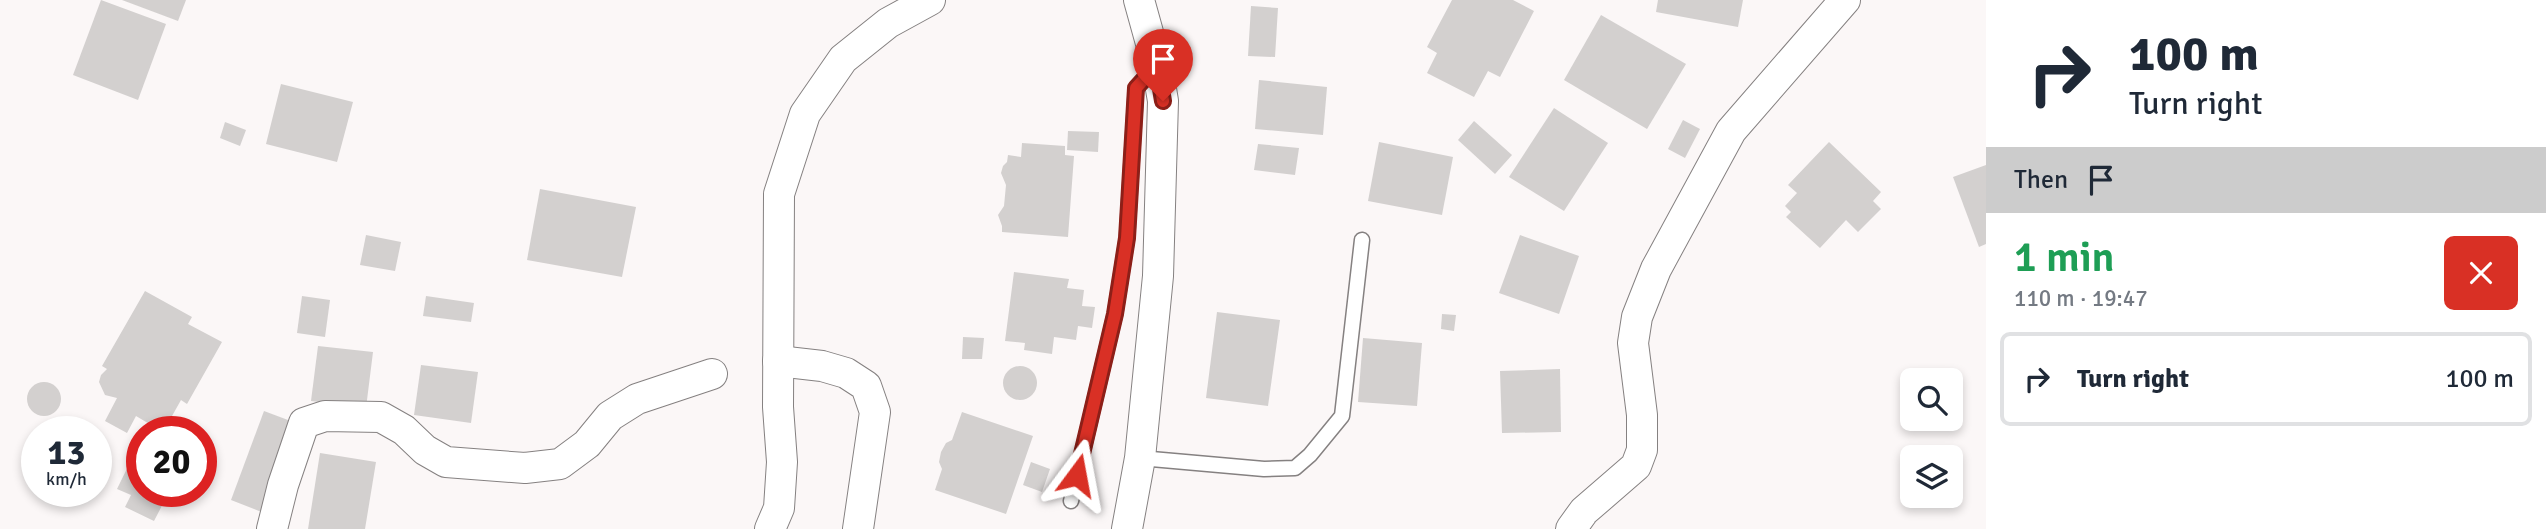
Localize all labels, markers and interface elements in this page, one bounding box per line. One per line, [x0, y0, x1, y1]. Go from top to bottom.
text: 100 m [2129, 24, 2259, 84]
icon: right [2014, 28, 2105, 119]
pin [1133, 29, 1193, 101]
icon: arrive [1144, 40, 1182, 78]
text: Turn right [2129, 84, 2262, 123]
icon: arrive [2082, 161, 2120, 199]
text: Then [2014, 164, 2068, 196]
text: 1 min [2014, 232, 2115, 283]
button: close [2444, 236, 2518, 310]
text: 110 m · 19:47 [2014, 284, 2148, 313]
icon: right [2018, 360, 2056, 398]
text: Turn right [2077, 363, 2189, 395]
text: 100 m [2445, 363, 2514, 395]
map controls [1900, 368, 1963, 508]
button: search [1900, 368, 1963, 431]
speed limit sign: 20 [126, 416, 217, 507]
text: 13 [48, 431, 85, 474]
position arrow [1040, 438, 1114, 512]
button: layers [1900, 445, 1963, 508]
text: km/h [46, 468, 87, 490]

